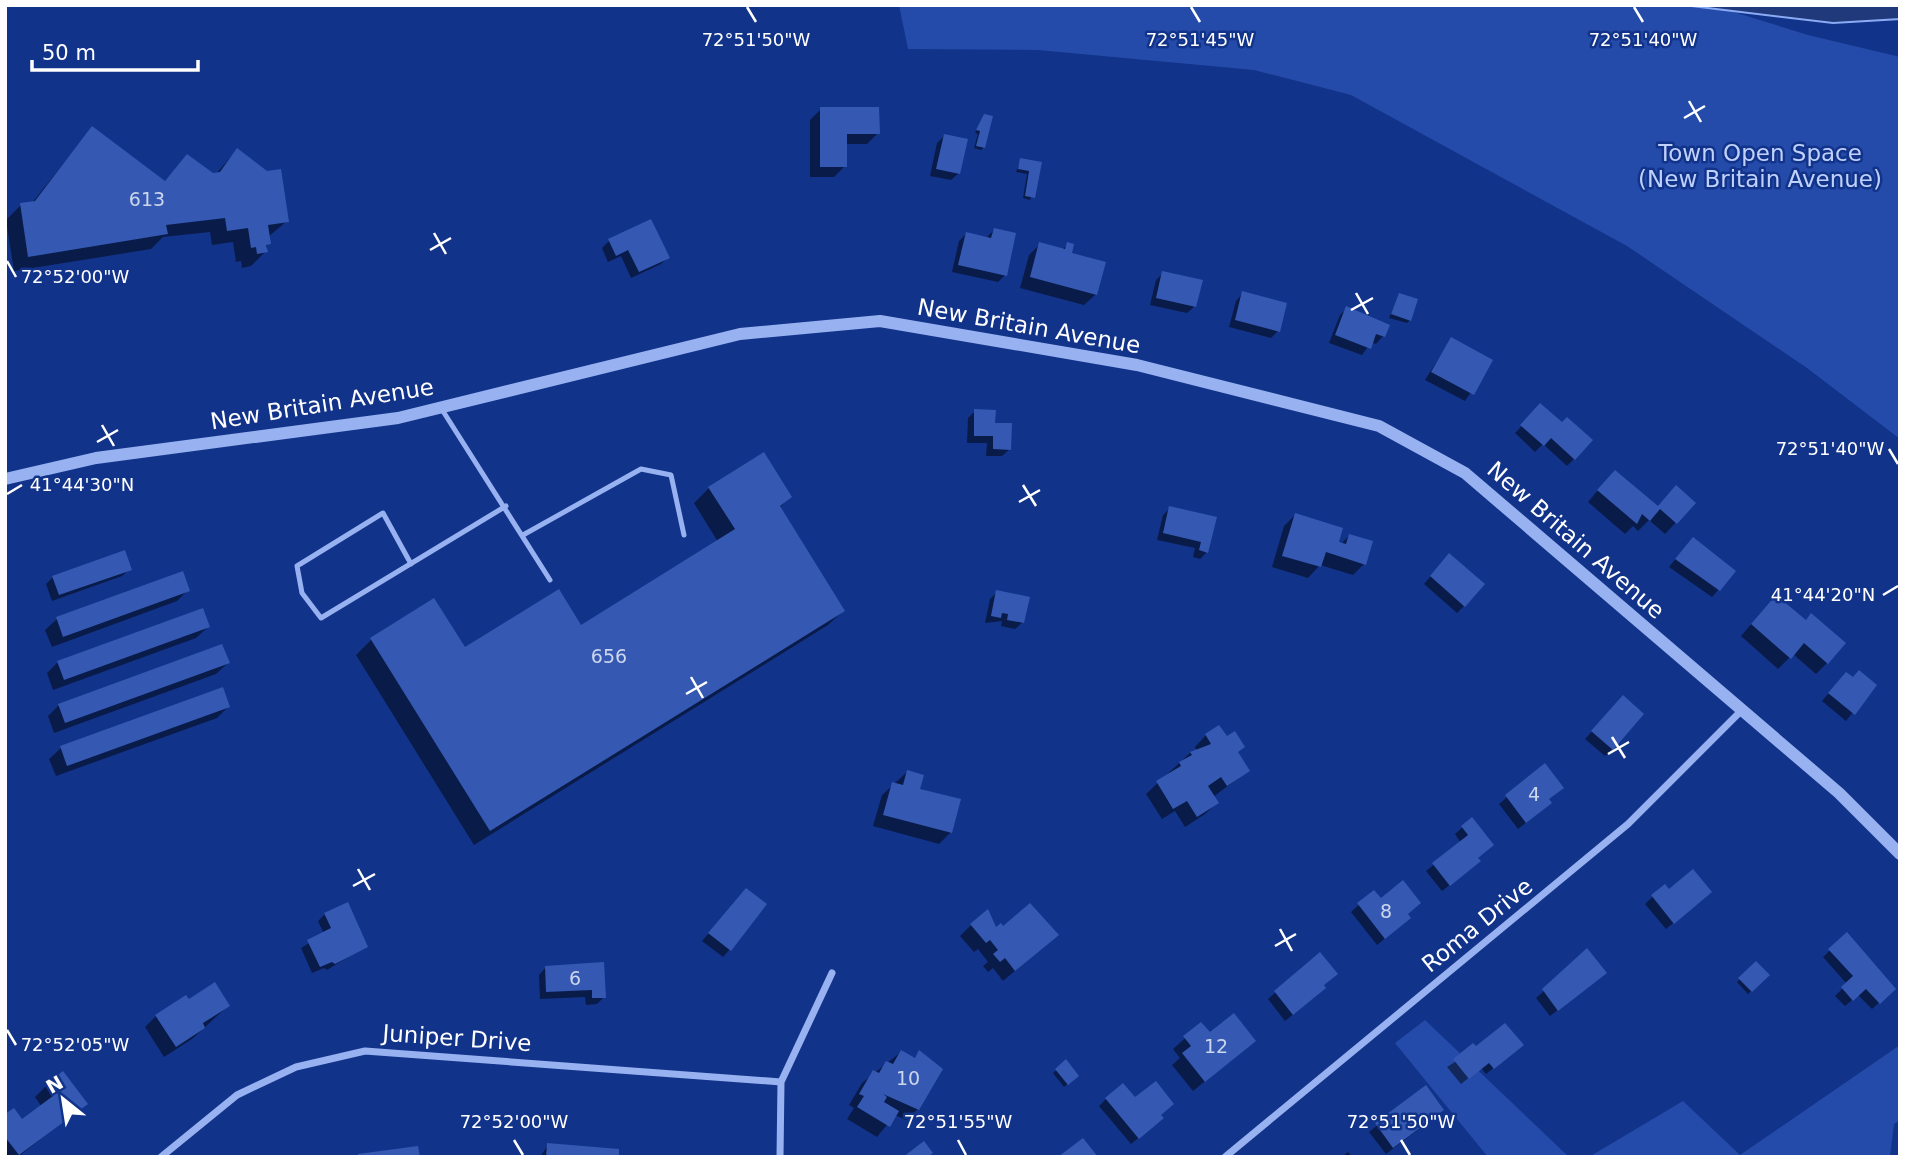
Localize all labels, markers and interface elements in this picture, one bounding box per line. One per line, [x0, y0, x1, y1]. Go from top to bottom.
scale bar [32, 28, 198, 72]
text: 72°51'50"W [702, 29, 811, 50]
text: 72°51'45"W [1146, 29, 1255, 50]
text: 72°51'40"W [1589, 29, 1698, 50]
text: 50 m [42, 41, 96, 65]
park label: Town Open Space (New Britain Avenue) [1638, 140, 1882, 192]
house number: 613 [129, 188, 165, 210]
text: 72°52'00"W [21, 266, 130, 287]
street label: New Britain Avenue [915, 294, 1143, 358]
street label: New Britain Avenue [208, 373, 436, 435]
text: 72°51'40"W [1776, 438, 1885, 459]
street label: New Britain Avenue [1482, 456, 1670, 624]
text: 41°44'30"N [30, 474, 134, 495]
text: 41°44'20"N [1771, 584, 1875, 605]
house number: 656 [591, 645, 627, 667]
house number: 4 [1528, 783, 1540, 805]
street label: Roma Drive [1417, 873, 1537, 977]
house number: 8 [1380, 900, 1392, 922]
house number: 6 [569, 967, 581, 989]
street label: Juniper Drive [380, 1020, 532, 1056]
text: 72°52'05"W [21, 1034, 130, 1055]
house number: 12 [1204, 1035, 1228, 1057]
north arrow [28, 1064, 98, 1134]
house number: 10 [896, 1067, 920, 1089]
text: N [42, 1071, 67, 1098]
text: 72°52'00"W [460, 1111, 569, 1132]
text: 72°51'55"W [904, 1111, 1013, 1132]
text: 72°51'50"W [1347, 1111, 1456, 1132]

